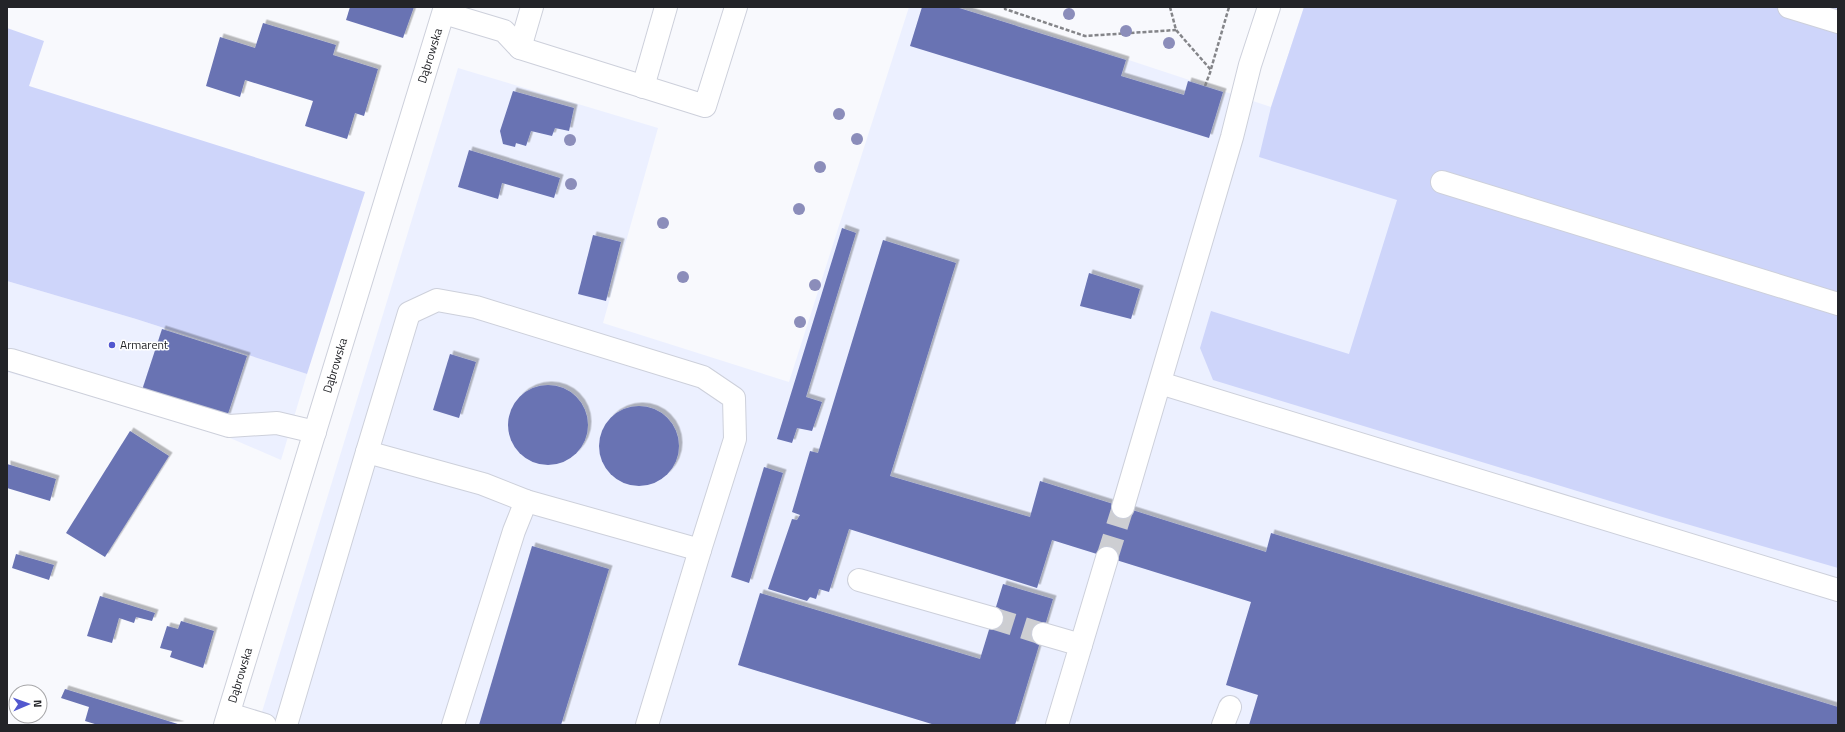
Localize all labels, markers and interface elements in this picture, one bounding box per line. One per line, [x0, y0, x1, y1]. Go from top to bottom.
street label: Dąbrowska [412, 26, 447, 86]
place label: Armarent [120, 335, 169, 354]
street label: Dąbrowska [317, 335, 352, 395]
marker: Armarent [107, 340, 117, 350]
street label: Dąbrowska [222, 645, 257, 705]
north arrow [8, 684, 48, 724]
text: N [30, 700, 46, 708]

